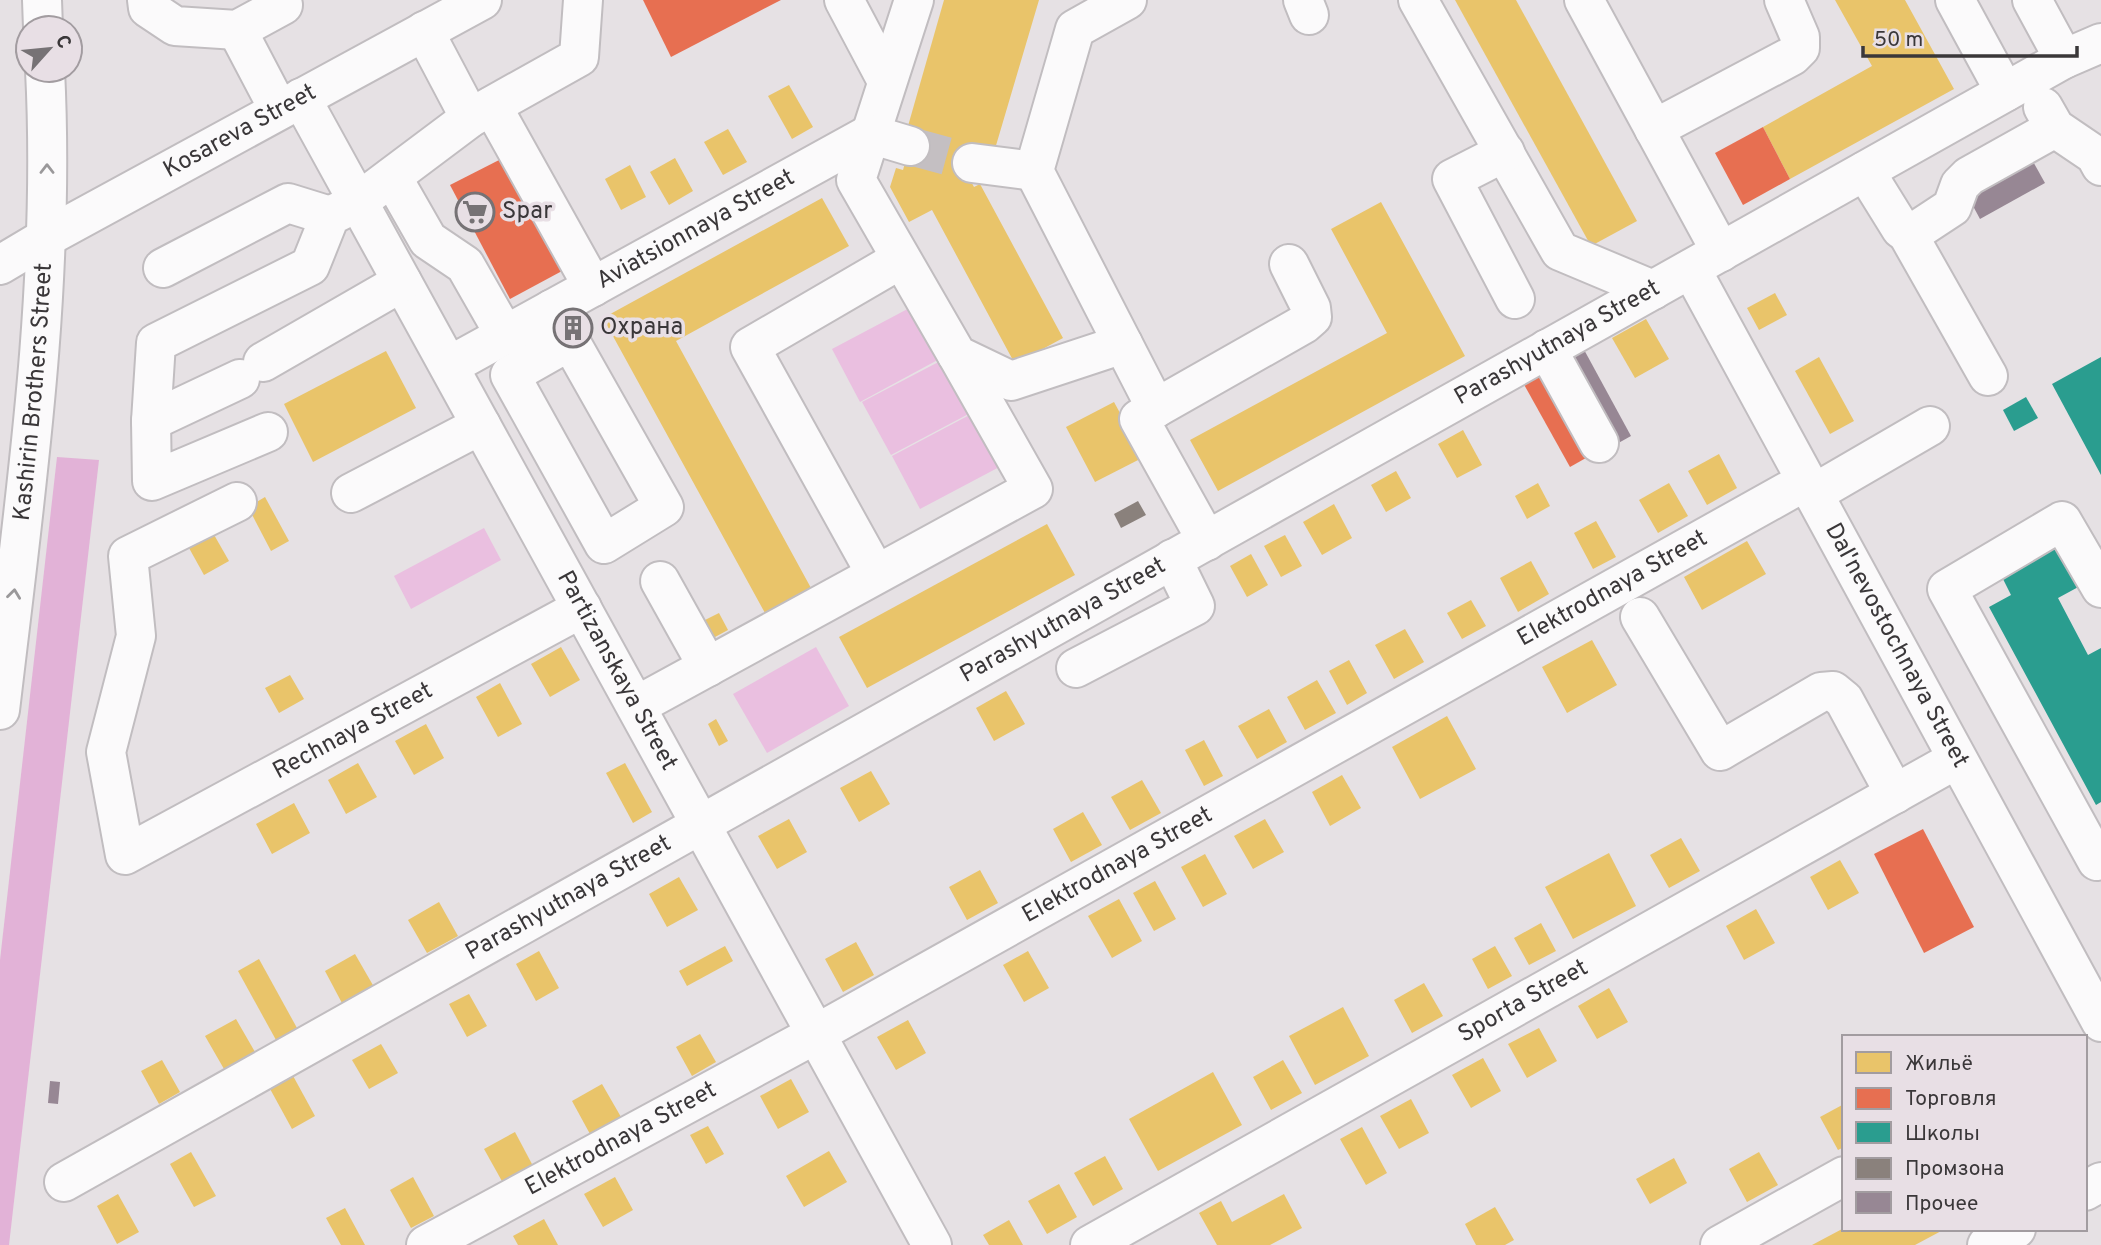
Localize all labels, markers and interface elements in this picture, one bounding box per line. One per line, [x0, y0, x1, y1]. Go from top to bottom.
north arrow [14, 14, 84, 84]
scale bar [1863, 14, 2076, 58]
text: 50 m [1874, 27, 1923, 54]
text: С [49, 31, 76, 53]
street label: Kosareva Street [158, 78, 322, 186]
one-way arrow [39, 163, 55, 174]
street label: Aviatsionnaya Street [592, 163, 800, 297]
supermarket icon: Spar [454, 191, 496, 233]
place label: Spar [502, 197, 553, 227]
street label: Kashirin Brothers Street [8, 262, 60, 522]
street label: Parashyutnaya Street [1450, 274, 1666, 413]
building icon: Охрана [552, 307, 594, 349]
place label: Охрана [600, 313, 683, 343]
street label: Dal'nevostochnaya Street [1817, 518, 1975, 773]
street label: Elektrodnaya Street [1512, 524, 1713, 654]
street label: Parashyutnaya Street [955, 551, 1171, 691]
street label: Partizanskaya Street [549, 566, 683, 776]
one-way arrow [6, 588, 21, 600]
street label: Rechnaya Street [268, 676, 438, 787]
street label: Elektrodnaya Street [1017, 800, 1218, 931]
street label: Parashyutnaya Street [461, 829, 677, 968]
street label: Sporta Street [1453, 954, 1594, 1050]
legend [1842, 1035, 2087, 1231]
text: Жильё [1905, 1051, 1973, 1078]
street label: Elektrodnaya Street [520, 1075, 722, 1203]
text: Торговля [1905, 1086, 1996, 1113]
text: Школы [1905, 1121, 1980, 1148]
text: Промзона [1905, 1156, 2004, 1183]
text: Прочее [1905, 1191, 1978, 1218]

